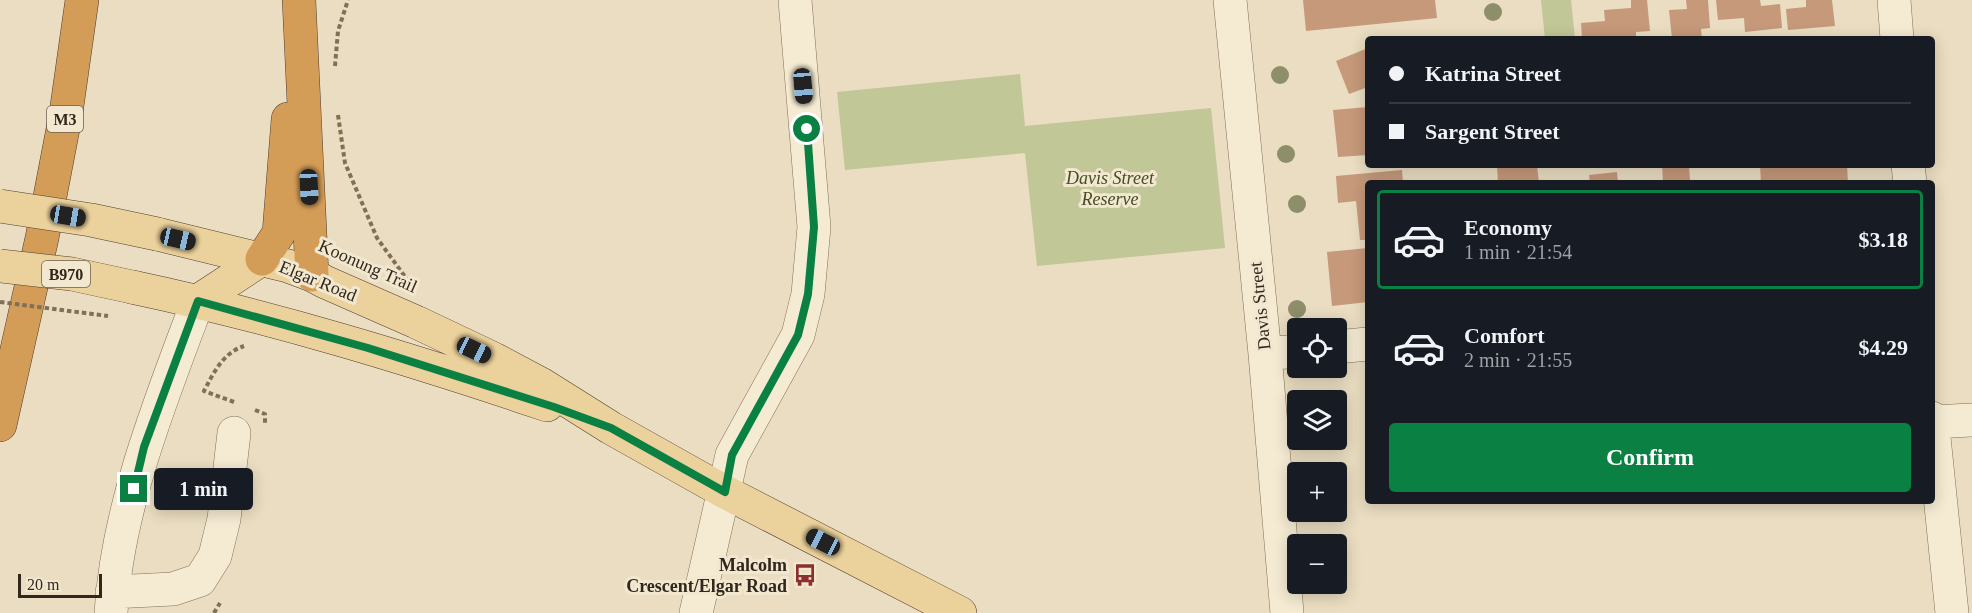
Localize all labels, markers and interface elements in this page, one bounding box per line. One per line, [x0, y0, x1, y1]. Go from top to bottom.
text: Katrina Street [1425, 61, 1561, 86]
car [792, 67, 814, 105]
road number: M3 [47, 106, 83, 132]
route start [793, 115, 820, 142]
text: Sargent Street [1425, 119, 1560, 144]
park label: Davis Street Reserve [1065, 168, 1155, 209]
car [299, 169, 319, 205]
car [49, 204, 87, 228]
icon: car [1392, 213, 1446, 267]
text: Economy [1464, 215, 1552, 240]
car [158, 226, 198, 252]
text: $3.18 [1859, 227, 1908, 252]
street label: Koonung Trail [316, 235, 420, 297]
text: 1 min · 21:54 [1464, 241, 1572, 263]
street label: Elgar Road [276, 256, 360, 306]
road number: B970 [42, 261, 90, 287]
street label: Davis Street [1245, 261, 1275, 351]
map controls [1287, 318, 1347, 594]
button: locate [1287, 318, 1347, 378]
icon: car [1392, 321, 1446, 375]
text: Comfort [1464, 323, 1545, 348]
car [454, 334, 494, 366]
text: $4.29 [1859, 335, 1908, 360]
text: 2 min · 21:55 [1464, 349, 1572, 371]
button: layers [1287, 390, 1347, 450]
button: Confirm [1389, 423, 1911, 492]
button: + [1287, 462, 1347, 522]
callout: 1 min [155, 468, 254, 510]
route end [120, 475, 147, 502]
text: 1 min [179, 478, 228, 500]
car [803, 526, 843, 558]
button: − [1287, 534, 1347, 594]
place label: Malcolm Crescent/Elgar Road [626, 555, 787, 596]
bus stop icon: Malcolm Crescent/Elgar Road [792, 562, 818, 588]
scale bar [18, 571, 102, 598]
text: 20 m [27, 576, 59, 593]

